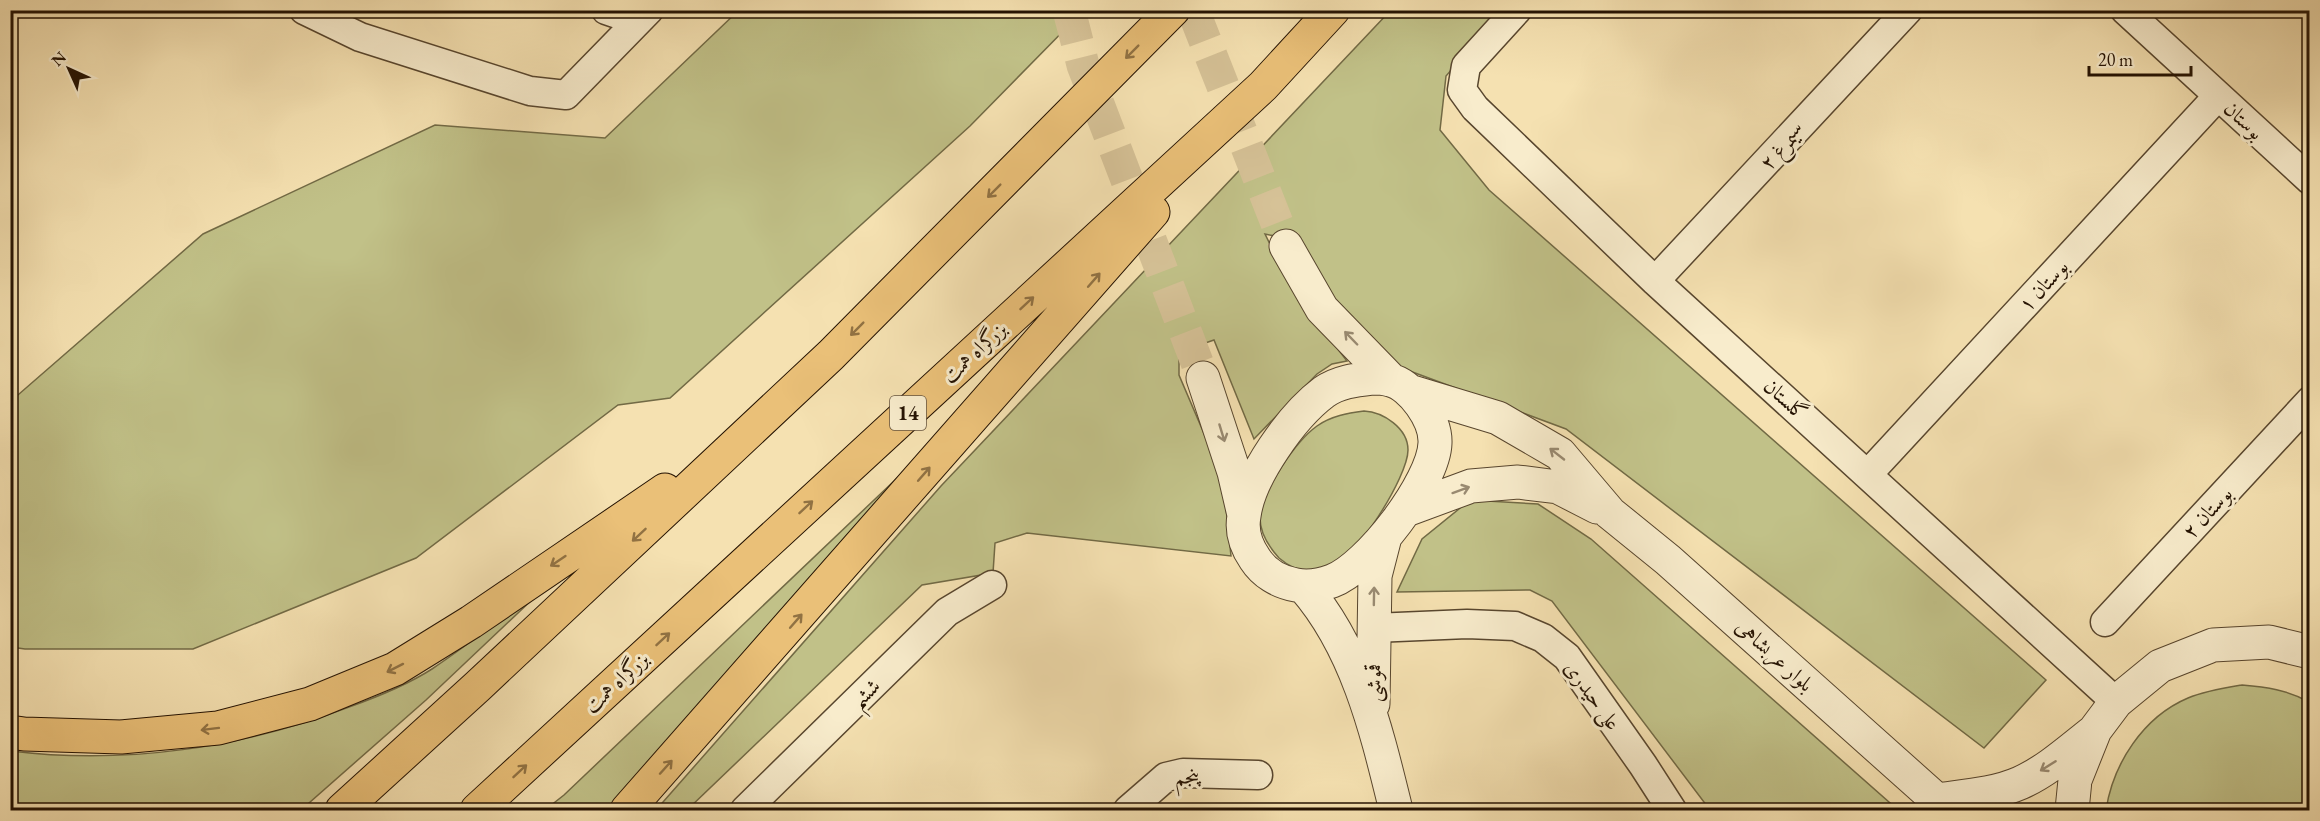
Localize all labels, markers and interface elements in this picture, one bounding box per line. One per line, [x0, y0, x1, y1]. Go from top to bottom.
north arrow [39, 39, 99, 99]
scale bar [2089, 39, 2191, 77]
one-way arrow [1124, 45, 1139, 60]
text: N [47, 47, 71, 71]
text: 20 m [2098, 48, 2133, 71]
street label: بوستان [2218, 95, 2270, 145]
street label: سیمرغ ۲ [1753, 117, 1814, 179]
one-way arrow [987, 183, 1002, 198]
street label: بوستان ۱ [2012, 253, 2074, 317]
one-way arrow [1087, 273, 1101, 288]
one-way arrow [1019, 297, 1034, 311]
street label: بزرگراه همت [936, 315, 1012, 389]
one-way arrow [849, 322, 864, 336]
one-way arrow [1344, 331, 1358, 346]
street label: گلستان [1758, 372, 1814, 426]
road number: 14 [890, 396, 926, 430]
one-way arrow [1217, 423, 1228, 442]
one-way arrow [1549, 448, 1565, 461]
one-way arrow [917, 467, 931, 482]
street label: بوستان ۲ [2176, 480, 2238, 544]
one-way arrow [1451, 483, 1470, 494]
one-way arrow [799, 500, 814, 514]
one-way arrow [632, 528, 647, 543]
one-way arrow [550, 556, 567, 568]
one-way arrow [1369, 587, 1380, 607]
one-way arrow [789, 613, 802, 629]
street label: بلوار عربشاهی [1729, 613, 1820, 699]
one-way arrow [655, 632, 670, 646]
street label: بزرگراه همت [578, 645, 654, 719]
street label: علی حیدری [1556, 655, 1627, 737]
one-way arrow [386, 662, 404, 674]
street label: قموشی [1359, 664, 1389, 702]
street label: ششم [844, 672, 891, 720]
one-way arrow [201, 723, 221, 734]
one-way arrow [659, 760, 673, 775]
street label: پنجم [1173, 761, 1203, 798]
one-way arrow [2040, 761, 2057, 773]
one-way arrow [512, 764, 527, 778]

